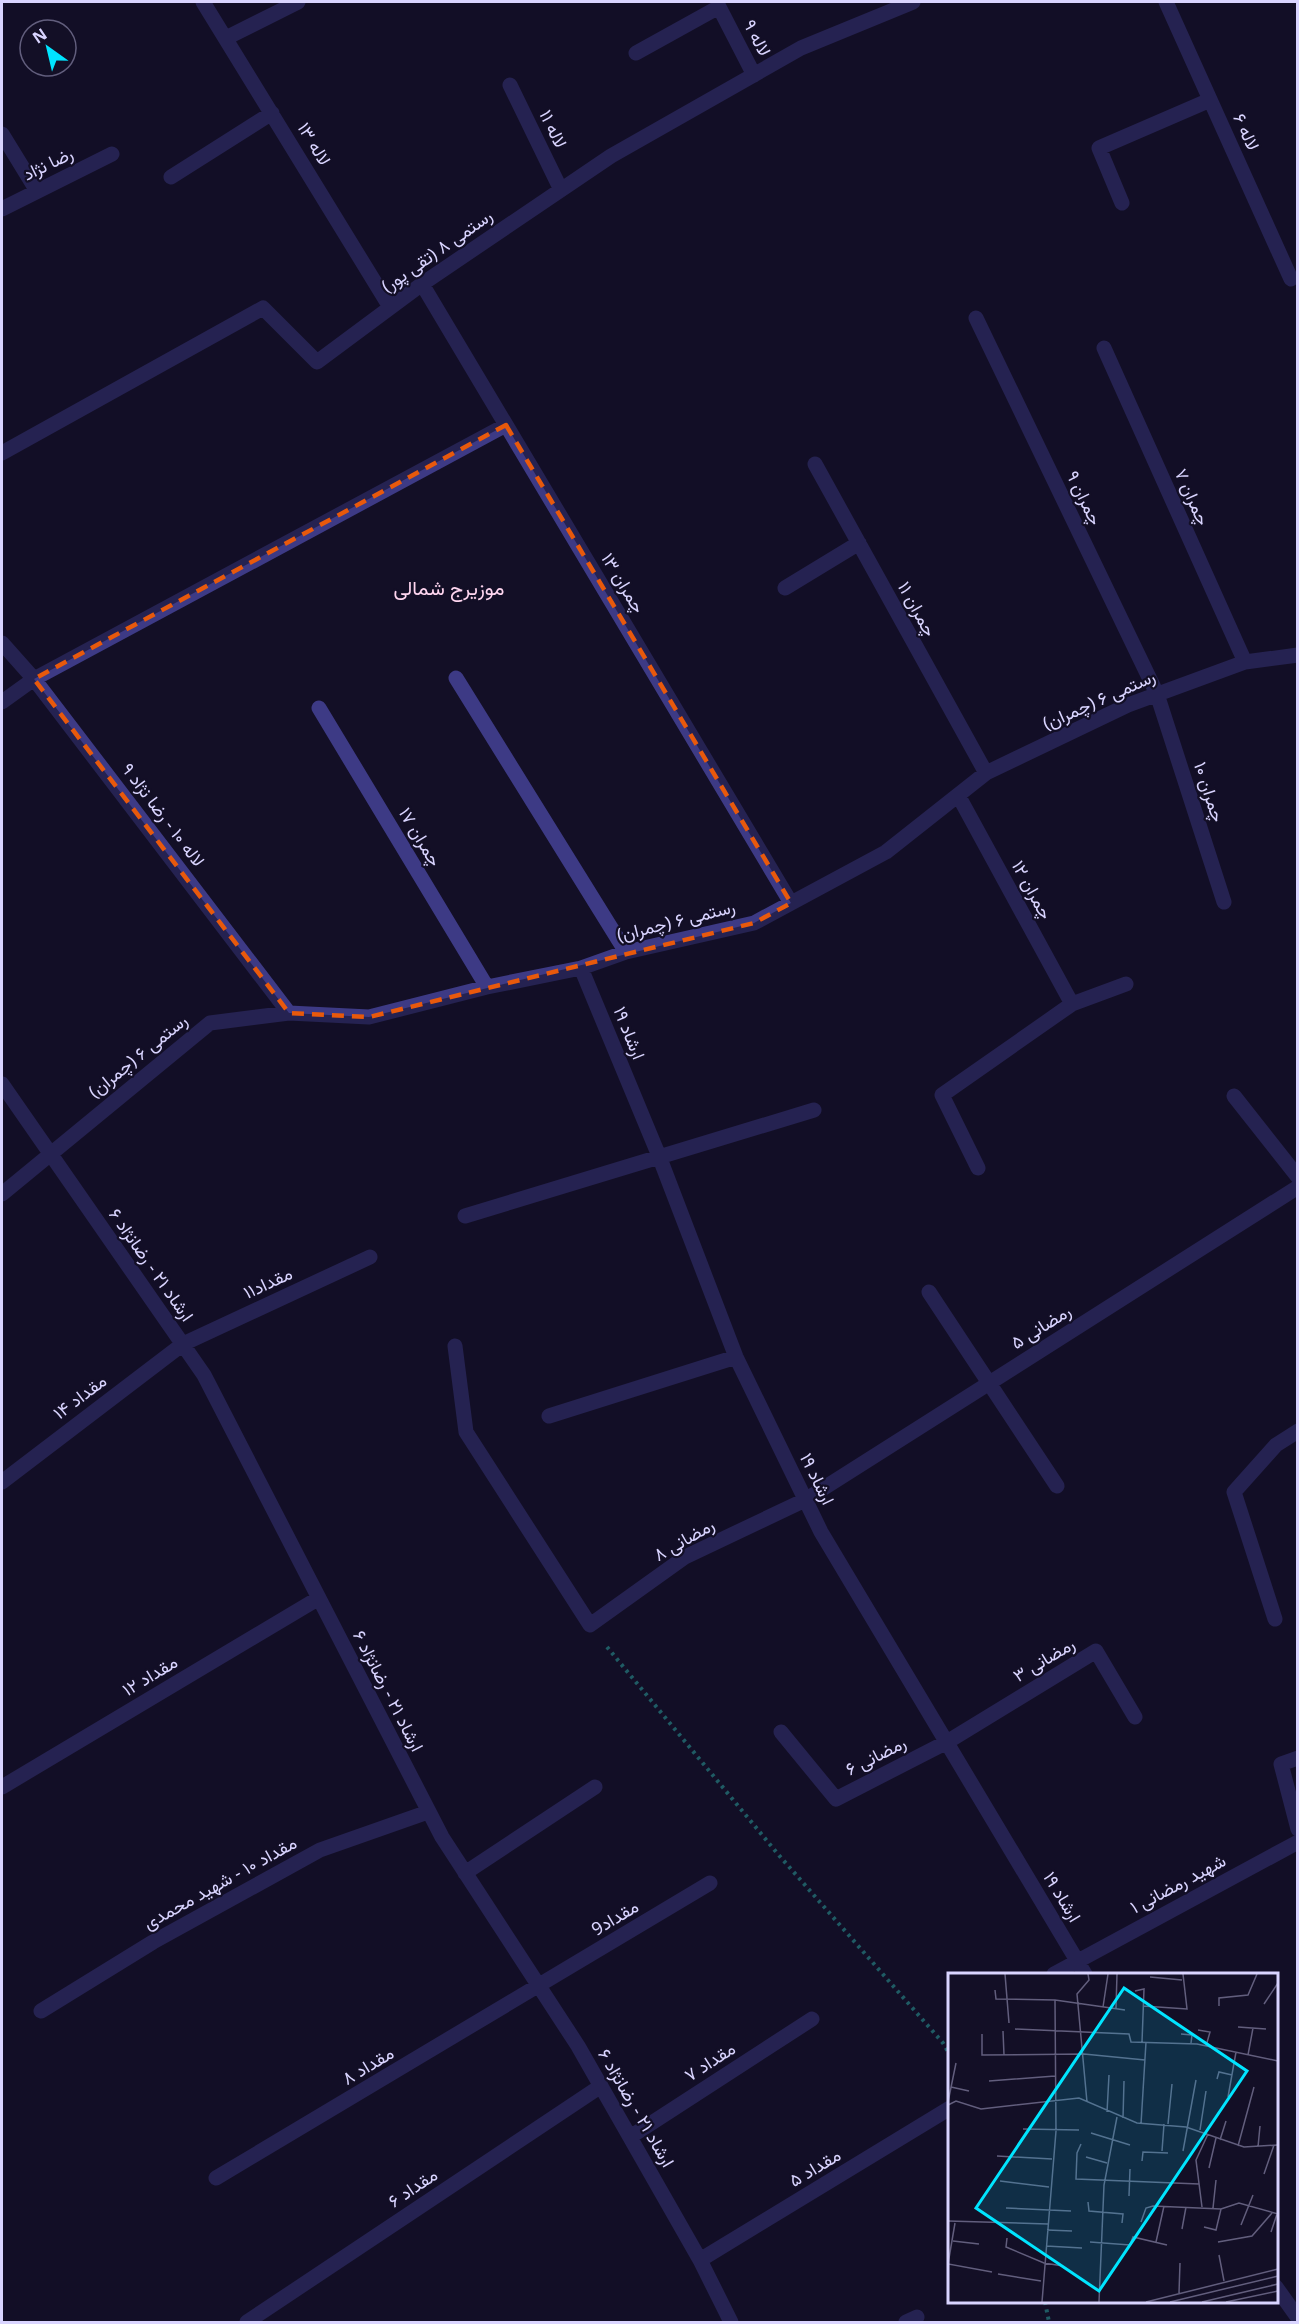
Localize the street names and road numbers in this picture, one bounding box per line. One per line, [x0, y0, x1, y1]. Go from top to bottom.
street label: لاله ۹ [739, 15, 777, 60]
street label: لاله ۱۱ [534, 105, 573, 152]
street label: لاله ۶ [1228, 109, 1266, 154]
street label: لاله ۱۳ [293, 117, 337, 170]
street label: رضا نژاد [18, 141, 77, 186]
street label: رستمی ۸ (تقی پور) [376, 203, 497, 298]
street label: چمران ۷ [1169, 464, 1216, 529]
street label: چمران ۹ [1061, 466, 1108, 529]
street label: چمران ۱۳ [596, 548, 651, 618]
street label: چمران ۱۱ [892, 577, 943, 641]
street label: رستمی ۶ (چمران) [1038, 664, 1159, 736]
street label: لاله ۱۰ - رضا نژاد ۹ [117, 758, 211, 871]
street label: چمران ۱۰ [1188, 759, 1231, 825]
street label: چمران ۱۷ [393, 802, 448, 871]
street label: چمران ۱۲ [1006, 856, 1059, 924]
street label: رستمی ۶ (چمران) [614, 894, 738, 947]
street label: ارشاد ۱۹ [608, 1003, 651, 1063]
street label: رستمی ۶ (چمران) [83, 1008, 193, 1103]
street label: ارشاد ۲۱ - رضانژاد ۶ [104, 1203, 200, 1326]
street label: مقداد۱۱ [239, 1260, 296, 1304]
street label: رمضانی ۵ [1006, 1298, 1075, 1354]
street label: مقداد ۱۴ [48, 1368, 111, 1424]
street label: ارشاد ۱۹ [795, 1449, 841, 1509]
street label: رمضانی ۸ [649, 1512, 718, 1566]
street label: ارشاد ۲۱ - رضانژاد ۶ [348, 1626, 430, 1755]
street label: رمضانی ۳ [1008, 1631, 1079, 1687]
street label: مقداد ۱۲ [117, 1649, 181, 1701]
street label: رمضانی ۶ [841, 1730, 910, 1781]
street label: مقداد ۱۰ - شهید محمدی [139, 1830, 301, 1934]
street label: شهید رمضانی ۱ [1125, 1848, 1230, 1918]
street label: ارشاد ۱۹ [1038, 1867, 1087, 1926]
street label: مقداد9 [586, 1894, 643, 1941]
street label: مقداد ۷ [679, 2036, 740, 2087]
street label: مقداد ۸ [337, 2040, 398, 2090]
street label: ارشاد ۲۱ - رضانژاد ۶ [593, 2044, 681, 2171]
street label: مقداد ۵ [784, 2142, 845, 2192]
street label: مقداد ۶ [383, 2162, 442, 2212]

